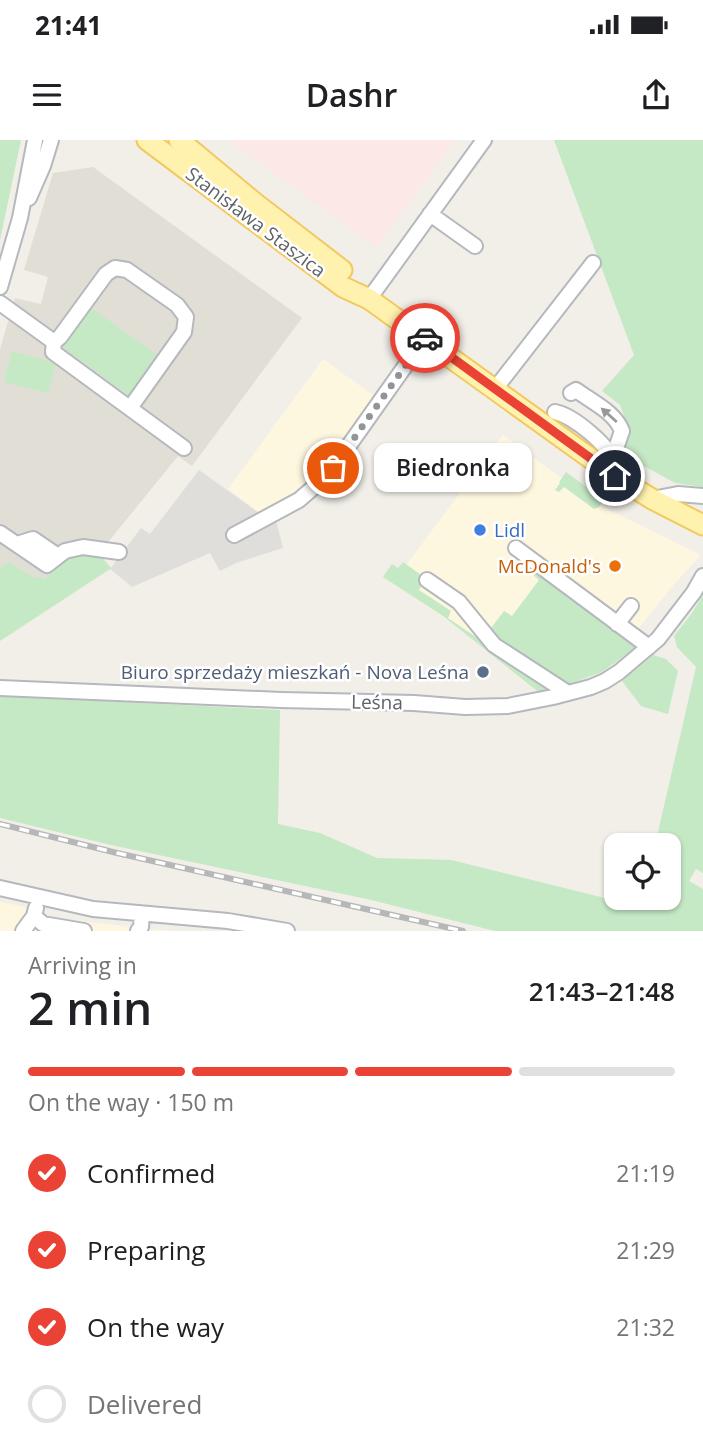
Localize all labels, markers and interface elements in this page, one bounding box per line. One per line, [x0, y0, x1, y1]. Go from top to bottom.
text: 21:41 [35, 7, 102, 43]
text: Dashr [306, 73, 397, 116]
icon: menu [28, 76, 66, 114]
icon: share [637, 76, 675, 114]
street label: Stanisława Staszica [181, 161, 331, 283]
courier [390, 303, 460, 373]
icon: car [406, 319, 444, 357]
one-way arrow [600, 407, 618, 423]
pin [303, 438, 363, 498]
callout: Biedronka [375, 444, 532, 492]
pin [585, 446, 645, 506]
icon: bag [314, 449, 352, 487]
text: Biedronka [396, 451, 510, 483]
icon: home [596, 457, 634, 495]
place label: Lidl [494, 517, 525, 543]
marker: Lidl [472, 522, 488, 538]
place label: McDonald's [498, 553, 601, 579]
marker: McDonald's [607, 558, 623, 574]
place label: Biuro sprzedaży mieszkań - Nova Leśna [121, 659, 469, 685]
marker: Biuro sprzedaży mieszkań - Nova Leśna [475, 664, 491, 680]
street label: Leśna [351, 689, 403, 715]
map controls [604, 833, 681, 910]
button: locate [604, 833, 681, 910]
text: Arriving in [28, 949, 137, 981]
text: 21:43–21:48 [529, 973, 675, 1009]
text: 2 min [28, 976, 152, 1038]
text: On the way · 150 m [28, 1086, 234, 1118]
icon: check [28, 1154, 66, 1192]
text: Confirmed [87, 1155, 215, 1191]
text: 21:19 [616, 1157, 675, 1189]
icon: check [28, 1231, 66, 1269]
text: Preparing [87, 1232, 205, 1268]
text: 21:29 [616, 1234, 675, 1266]
icon: check [28, 1308, 66, 1346]
text: On the way [87, 1309, 224, 1345]
text: 21:32 [616, 1311, 675, 1343]
text: Delivered [87, 1386, 202, 1422]

